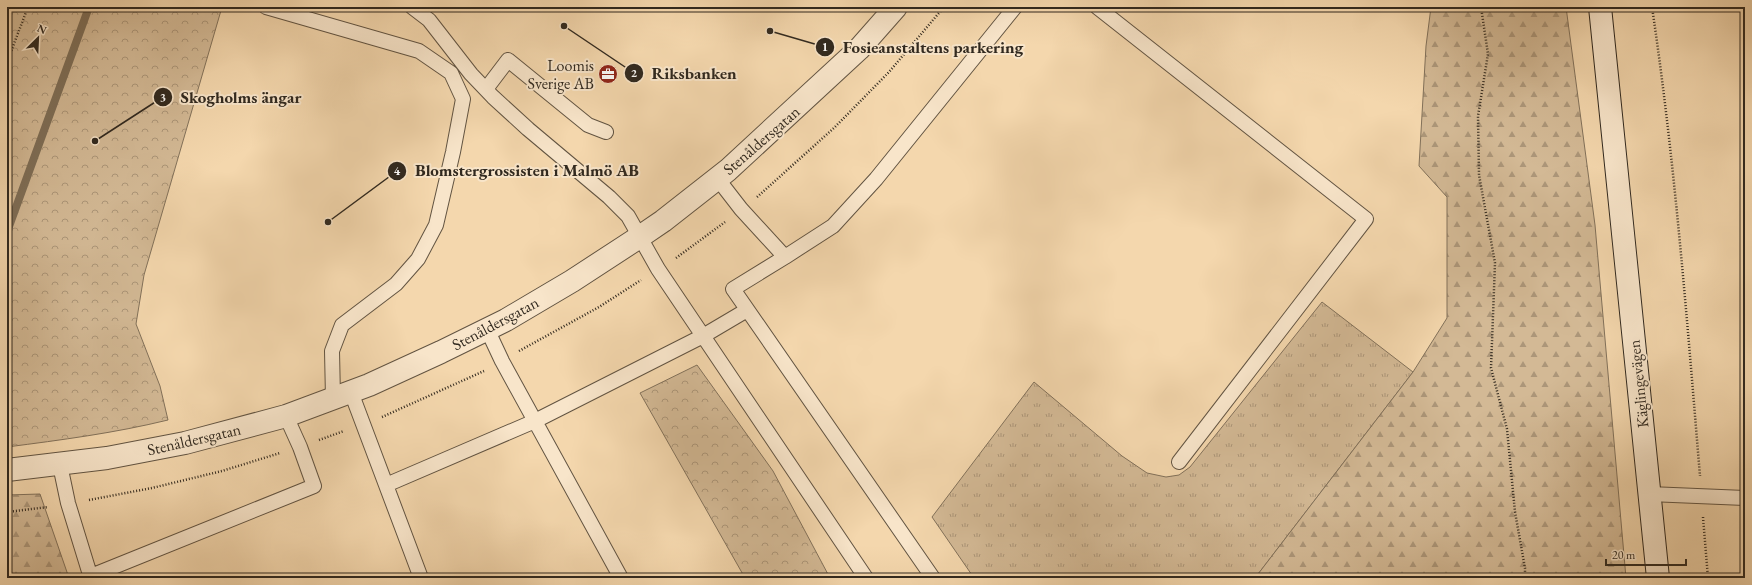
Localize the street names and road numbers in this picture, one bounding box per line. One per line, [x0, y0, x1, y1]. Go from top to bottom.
street label: Stenåldersgatan [718, 101, 805, 180]
street label: Stenåldersgatan [448, 292, 543, 355]
street label: Käglingevägen [1623, 338, 1654, 429]
street label: Stenåldersgatan [145, 418, 243, 460]

